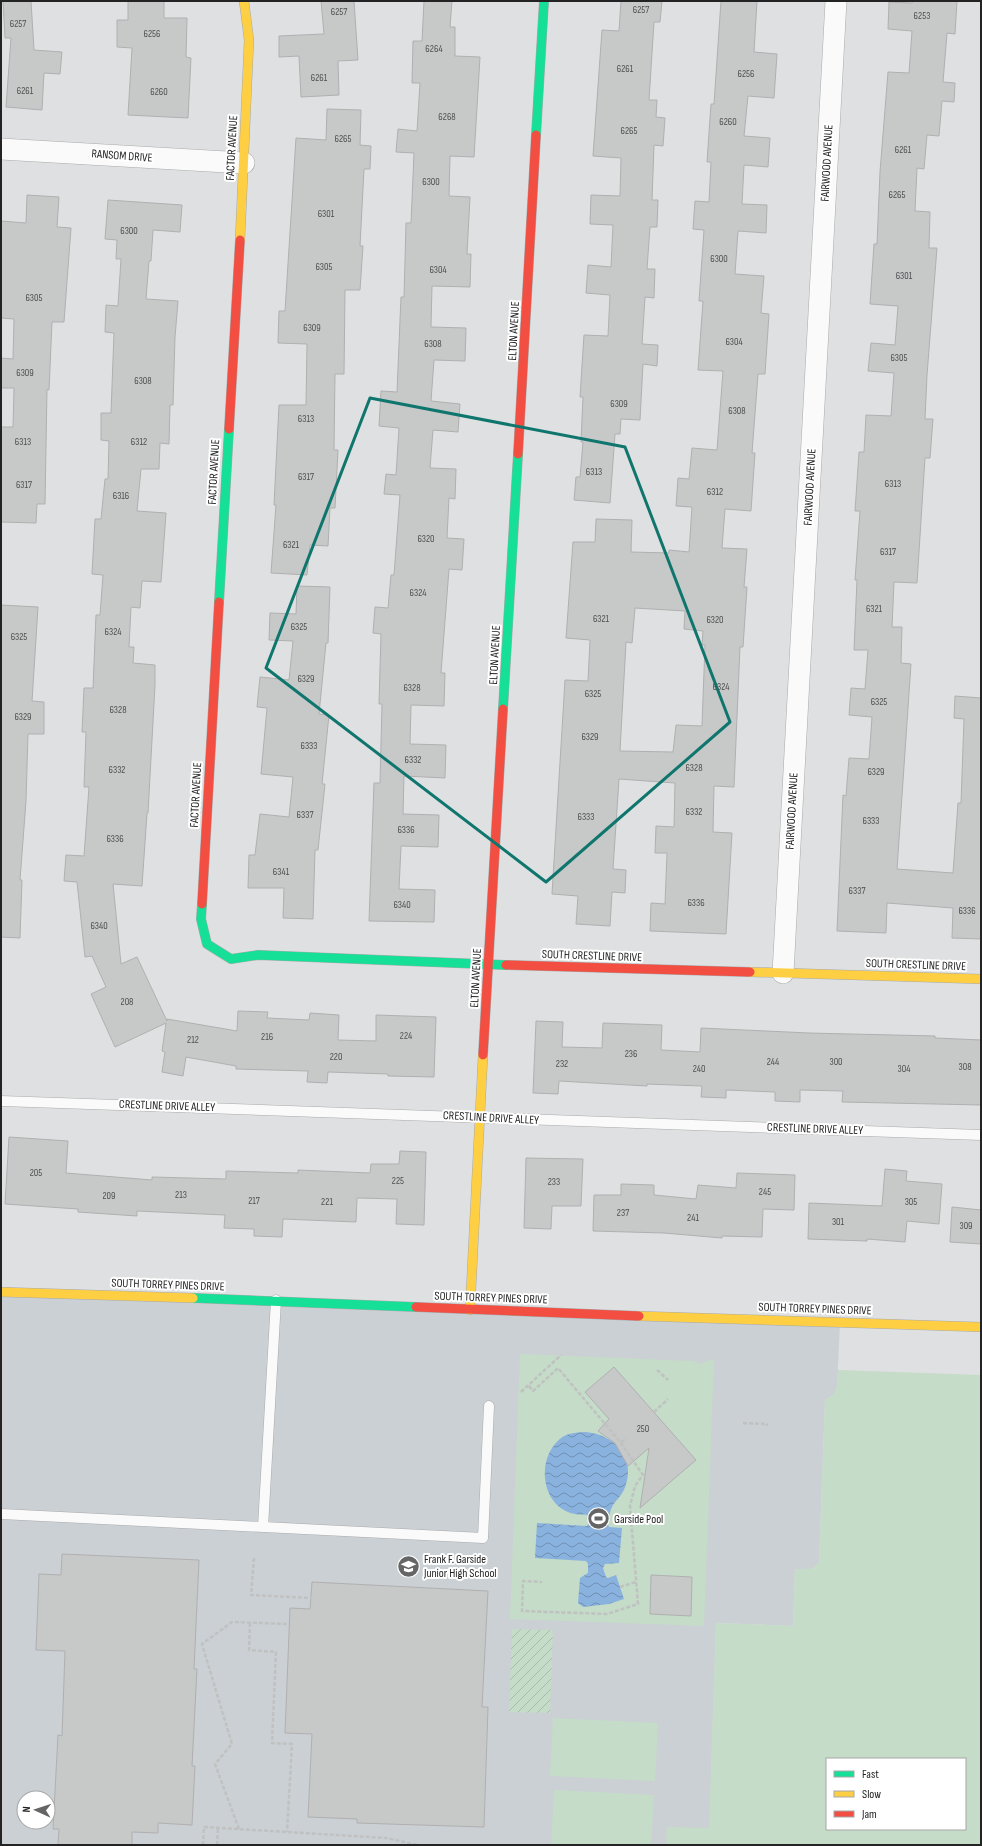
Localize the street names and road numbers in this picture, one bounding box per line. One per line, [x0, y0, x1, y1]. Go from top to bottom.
street label: FACTOR AVENUE [223, 115, 241, 181]
street label: FAIRWOOD AVENUE [817, 124, 837, 202]
street label: RANSOM DRIVE [91, 146, 153, 166]
street label: ELTON AVENUE [505, 301, 523, 361]
street label: FACTOR AVENUE [205, 439, 223, 505]
street label: FAIRWOOD AVENUE [800, 448, 820, 526]
street label: ELTON AVENUE [486, 625, 504, 685]
street label: FACTOR AVENUE [187, 762, 205, 828]
street label: FAIRWOOD AVENUE [782, 772, 802, 850]
street label: SOUTH CRESTLINE DRIVE [542, 947, 642, 965]
street label: ELTON AVENUE [467, 948, 485, 1008]
street label: SOUTH CRESTLINE DRIVE [866, 956, 966, 974]
street label: CRESTLINE DRIVE ALLEY [119, 1097, 215, 1115]
street label: CRESTLINE DRIVE ALLEY [443, 1108, 539, 1128]
street label: CRESTLINE DRIVE ALLEY [767, 1120, 863, 1138]
street label: SOUTH TORREY PINES DRIVE [111, 1276, 225, 1294]
street label: SOUTH TORREY PINES DRIVE [434, 1289, 548, 1307]
street label: SOUTH TORREY PINES DRIVE [758, 1300, 872, 1318]

